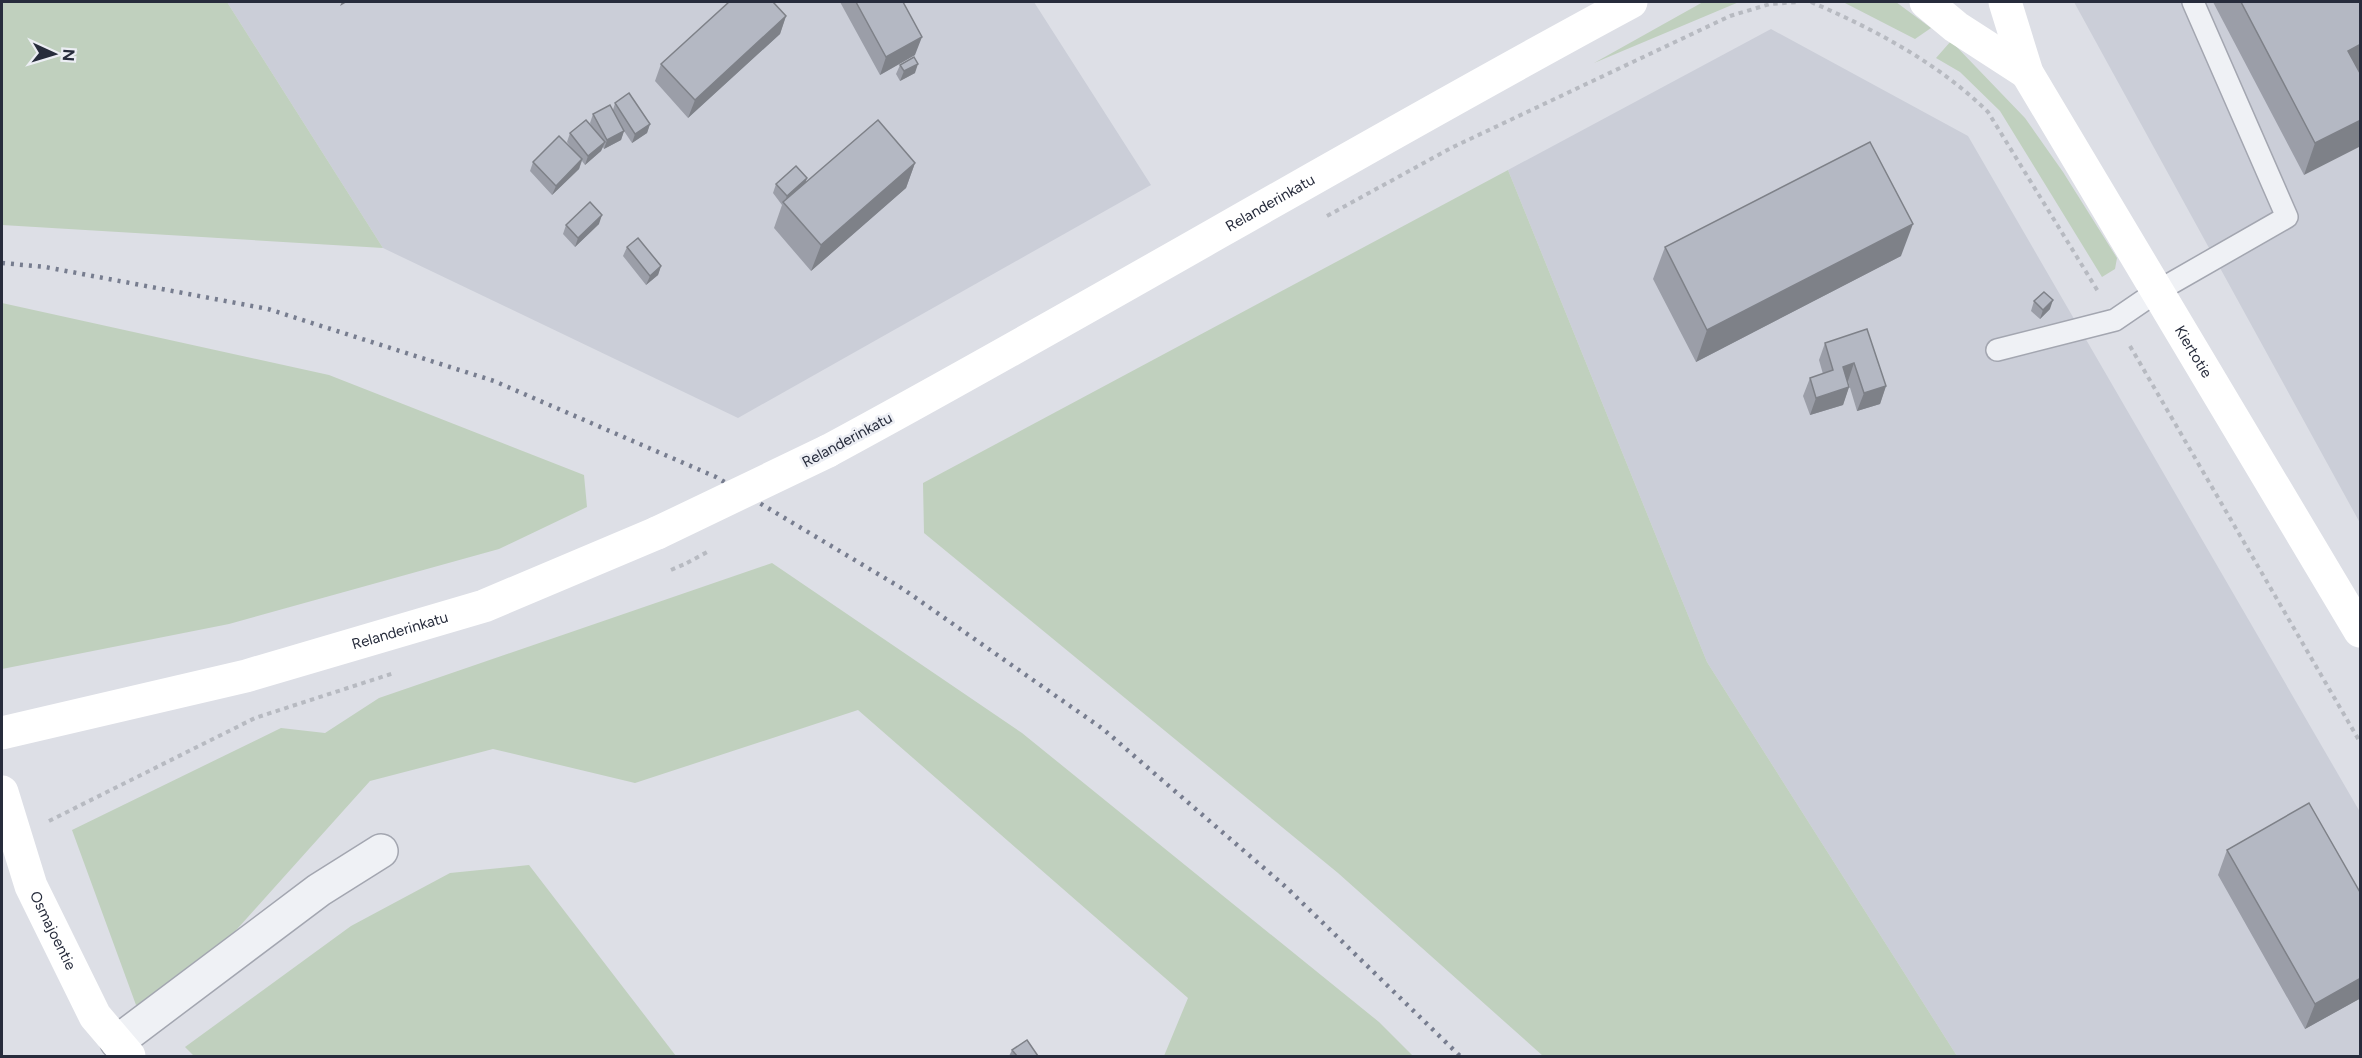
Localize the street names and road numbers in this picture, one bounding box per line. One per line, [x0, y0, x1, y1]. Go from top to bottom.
street label: Relanderinkatu [1222, 171, 1318, 235]
street label: Kiertotie [2171, 322, 2216, 381]
street label: Relanderinkatu [799, 409, 895, 471]
street label: Relanderinkatu [350, 608, 450, 653]
street label: Osmajoentie [26, 888, 80, 973]

